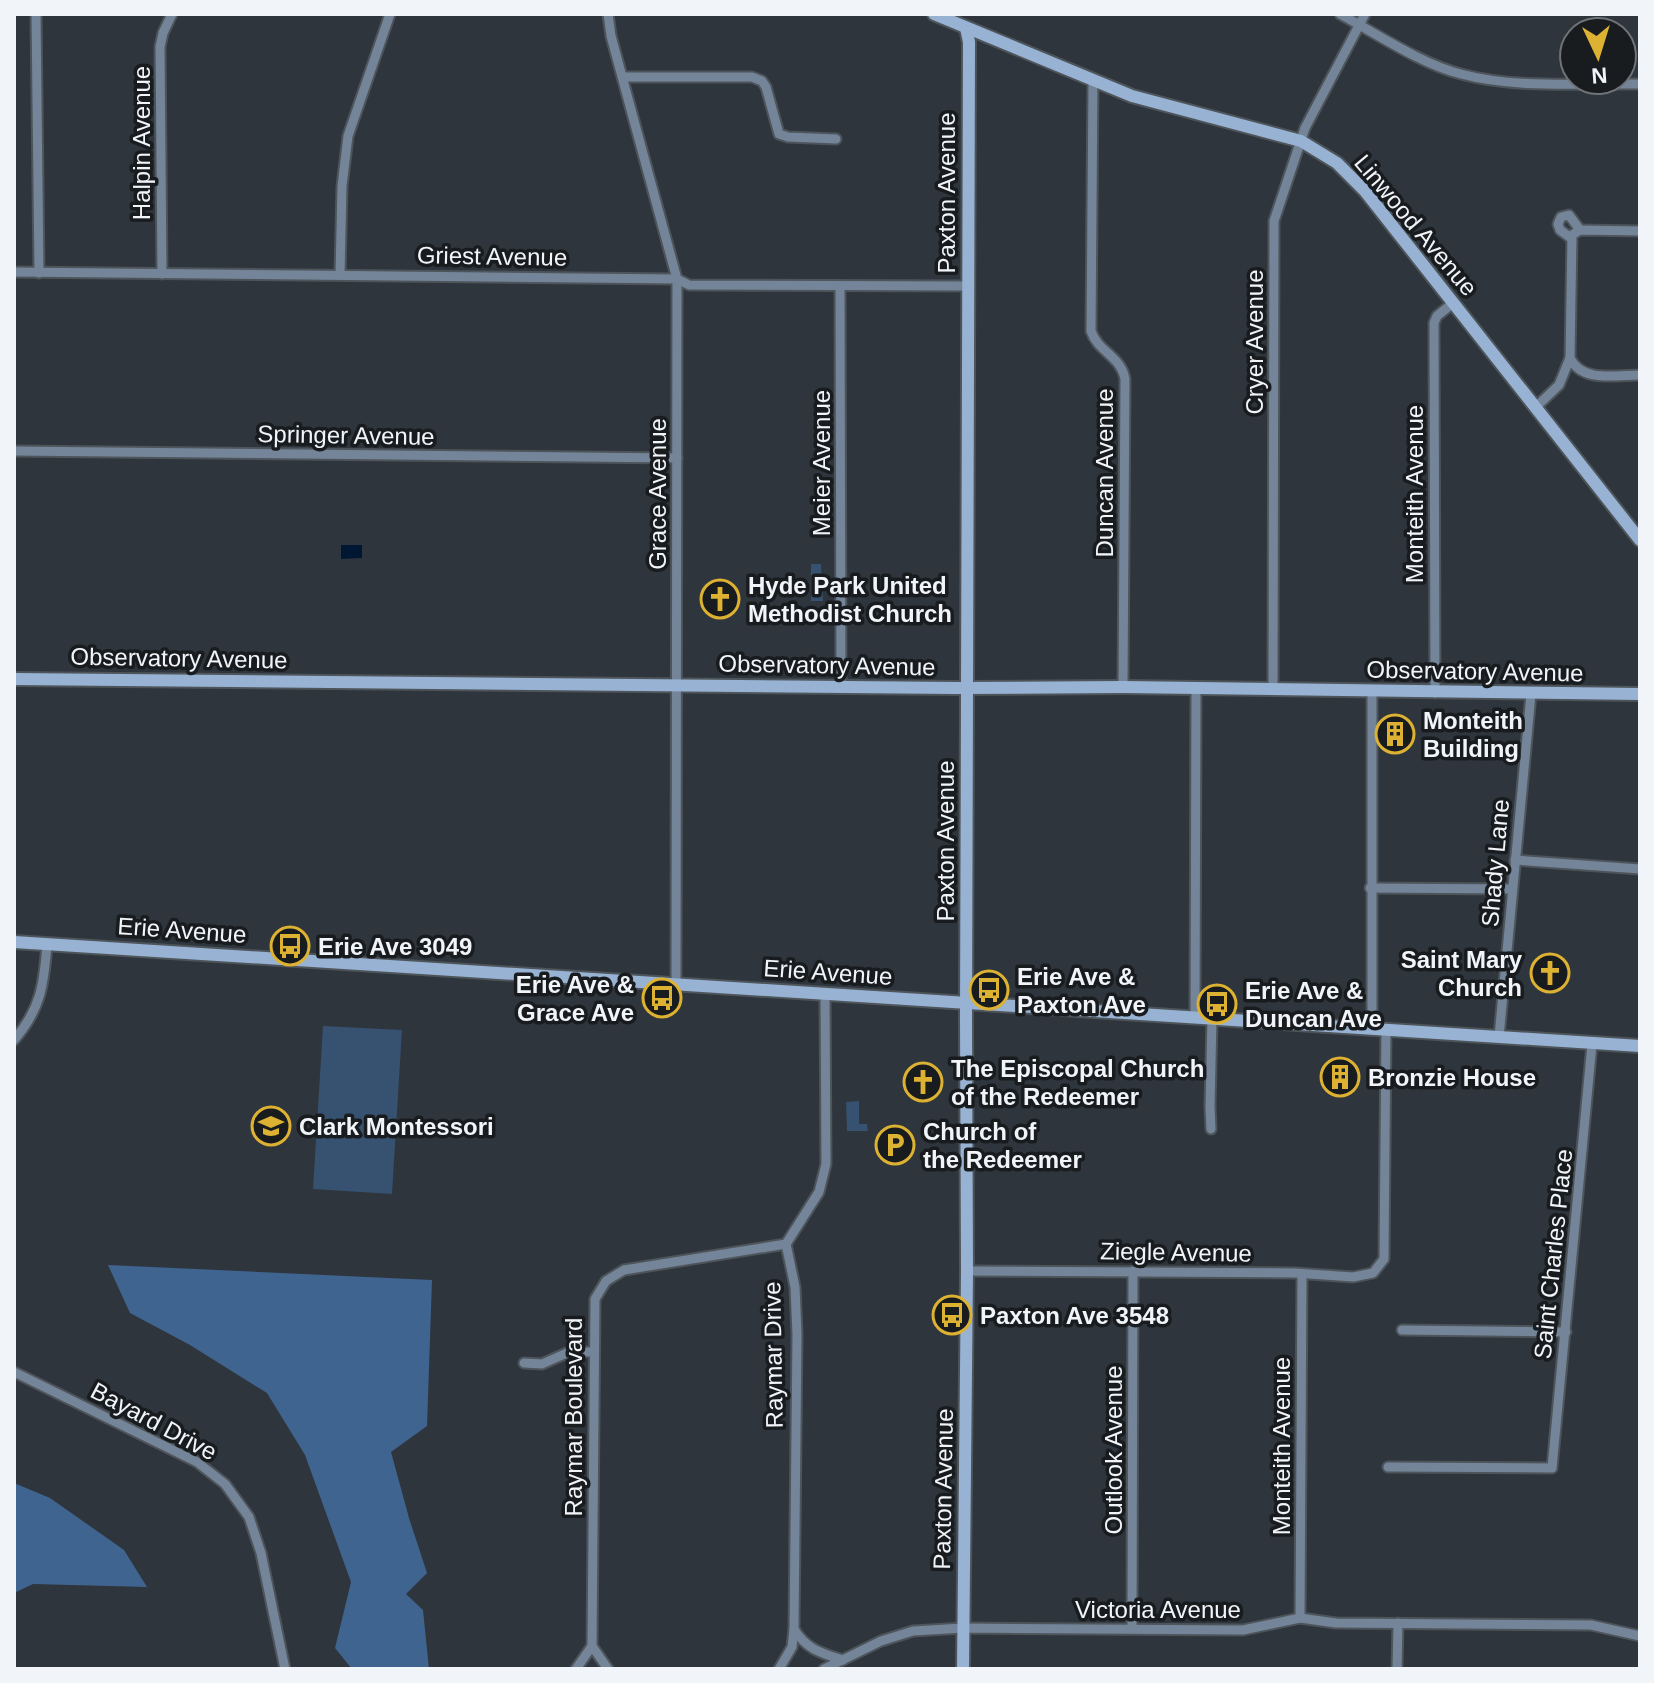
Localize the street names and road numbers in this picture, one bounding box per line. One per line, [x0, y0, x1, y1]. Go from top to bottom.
street label: Halpin Avenue [128, 66, 155, 220]
street label: Paxton Avenue [933, 112, 960, 274]
street label: Linwood Avenue [1349, 149, 1483, 301]
street label: Griest Avenue [417, 241, 567, 271]
street label: Cryer Avenue [1241, 270, 1268, 414]
street label: Duncan Avenue [1091, 388, 1118, 558]
street label: Meier Avenue [808, 390, 835, 536]
street label: Monteith Avenue [1401, 405, 1428, 583]
street label: Grace Avenue [644, 418, 671, 570]
street label: Springer Avenue [257, 420, 435, 450]
street label: Observatory Avenue [70, 643, 288, 673]
street label: Observatory Avenue [718, 650, 936, 680]
street label: Observatory Avenue [1366, 656, 1584, 686]
street label: Paxton Avenue [932, 760, 959, 922]
street label: Shady Lane [1476, 798, 1514, 928]
street label: Erie Avenue [117, 912, 247, 948]
street label: Erie Avenue [763, 954, 893, 990]
street label: Saint Charles Place [1529, 1148, 1577, 1360]
street label: Ziegle Avenue [1100, 1237, 1252, 1267]
street label: Raymar Drive [758, 1281, 788, 1429]
street label: Raymar Boulevard [560, 1318, 587, 1516]
street label: Monteith Avenue [1268, 1357, 1295, 1535]
street label: Outlook Avenue [1100, 1365, 1127, 1535]
street label: Bayard Drive [86, 1377, 222, 1465]
street label: Paxton Avenue [928, 1408, 958, 1570]
street label: Victoria Avenue [1075, 1596, 1241, 1623]

